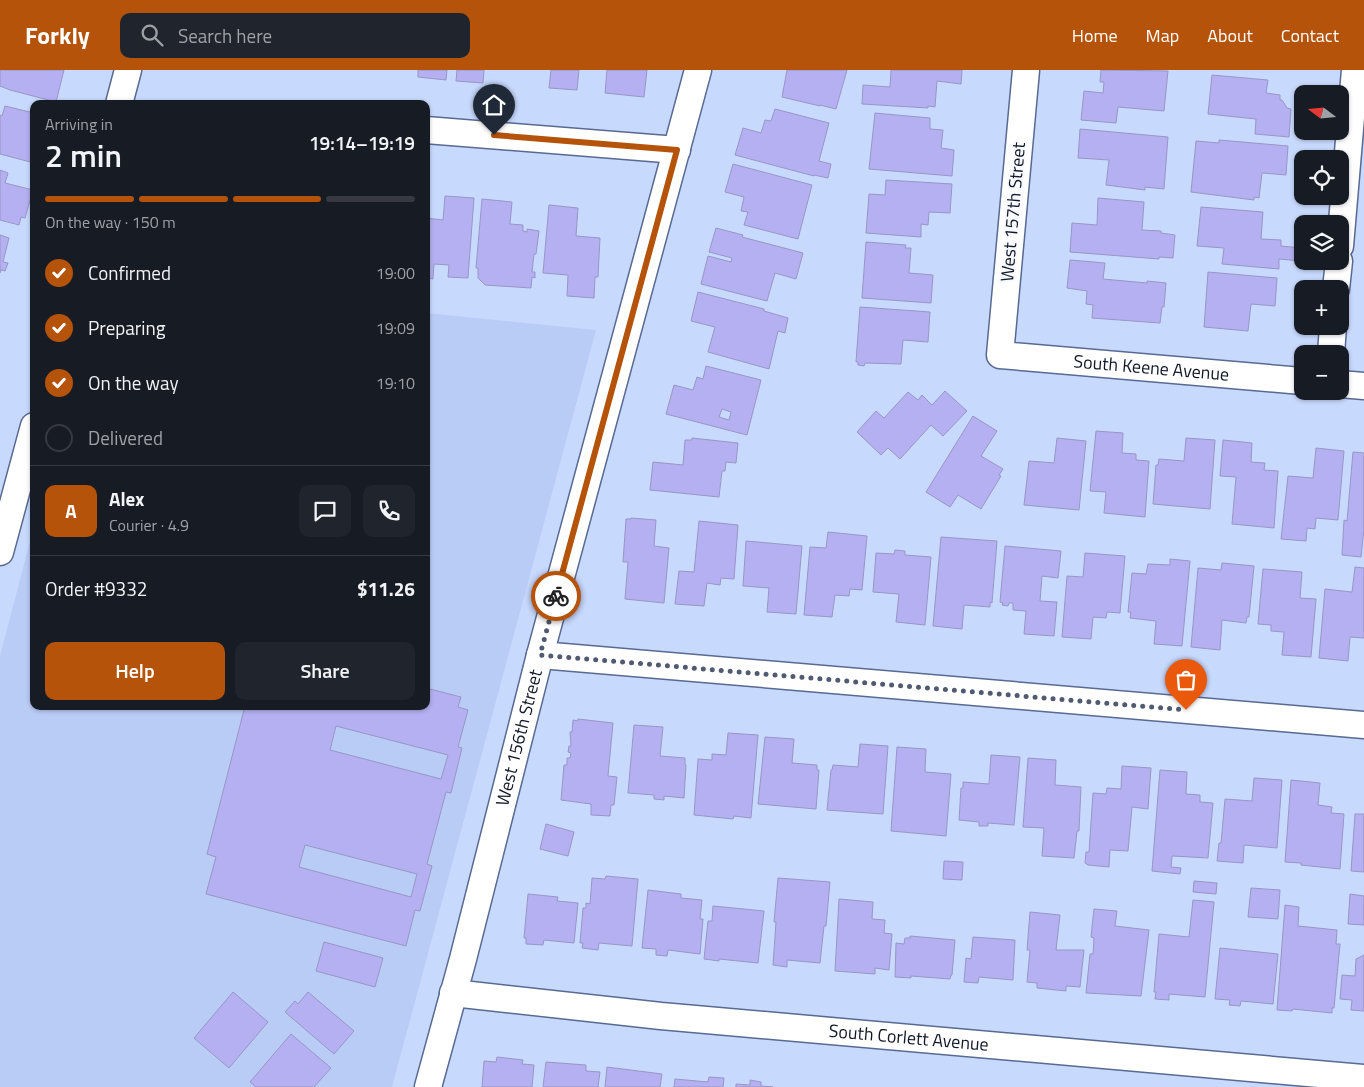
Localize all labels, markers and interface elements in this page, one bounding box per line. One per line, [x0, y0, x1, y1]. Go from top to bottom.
search box [120, 13, 470, 58]
text: Forkly [25, 17, 90, 53]
icon: search [138, 21, 166, 49]
text: Search here [178, 21, 272, 50]
text: Home [1072, 22, 1118, 49]
text: Map [1146, 22, 1179, 49]
text: About [1207, 22, 1253, 49]
text: Contact [1281, 22, 1339, 49]
pin [473, 84, 515, 135]
north arrow [1294, 85, 1349, 140]
map controls [1294, 85, 1349, 400]
icon: home [480, 91, 508, 119]
text: Arriving in [45, 112, 113, 136]
text: 19:14–19:19 [309, 128, 415, 157]
text: 2 min [45, 131, 122, 179]
street label: West 157th Street [993, 140, 1032, 283]
button: locate [1294, 150, 1349, 205]
text: On the way · 150 m [45, 210, 176, 234]
button: layers [1294, 215, 1349, 270]
text: Confirmed [88, 258, 171, 287]
icon: check [45, 259, 73, 287]
text: 19:00 [376, 261, 415, 285]
button: + [1294, 280, 1349, 335]
text: Preparing [88, 313, 165, 342]
icon: check [45, 314, 73, 342]
text: 19:09 [376, 316, 415, 340]
button: − [1294, 345, 1349, 400]
street label: South Keene Avenue [1072, 347, 1230, 388]
text: On the way [88, 368, 179, 397]
icon: check [45, 369, 73, 397]
text: 19:10 [376, 371, 415, 395]
text: Delivered [88, 423, 163, 452]
text: Alex [109, 484, 144, 513]
button: chat [299, 485, 351, 537]
button: phone [363, 485, 415, 537]
text: A [65, 496, 77, 525]
text: Courier · 4.9 [109, 513, 189, 537]
courier [531, 571, 581, 621]
text: Order #9332 [45, 574, 147, 603]
text: $11.26 [357, 574, 415, 603]
icon: bike [542, 582, 570, 610]
button: Help [45, 642, 225, 700]
button: Share [235, 642, 415, 700]
pin [1165, 659, 1207, 710]
street label: West 156th Street [488, 666, 549, 809]
icon: bag [1172, 666, 1200, 694]
street label: South Corlett Avenue [828, 1017, 990, 1058]

